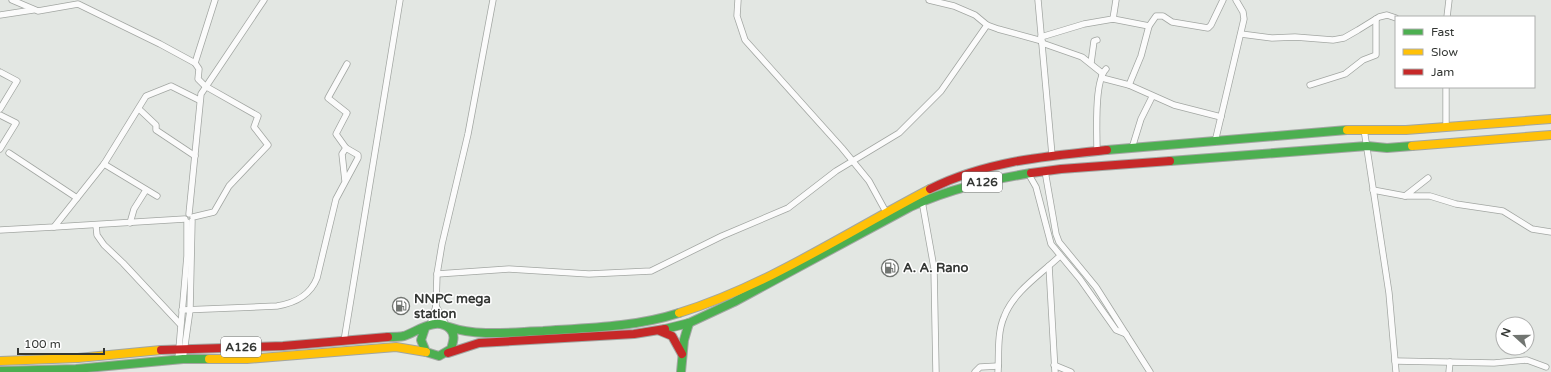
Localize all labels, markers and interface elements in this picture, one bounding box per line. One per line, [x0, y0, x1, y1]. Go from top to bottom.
legend [1395, 16, 1535, 88]
text: Fast [1431, 25, 1455, 39]
text: Slow [1431, 45, 1458, 59]
text: Jam [1431, 65, 1454, 79]
road number: A126 [962, 172, 1002, 192]
fuel station icon: A. A. Rano [880, 258, 900, 278]
place label: A. A. Rano [903, 260, 968, 276]
place label: NNPC mega station [414, 291, 491, 322]
fuel station icon: NNPC mega station [391, 296, 411, 316]
north arrow [1495, 316, 1535, 356]
text: N [1498, 326, 1514, 339]
scale bar [18, 330, 104, 356]
text: 100 m [24, 337, 61, 351]
road number: A126 [221, 337, 261, 357]

